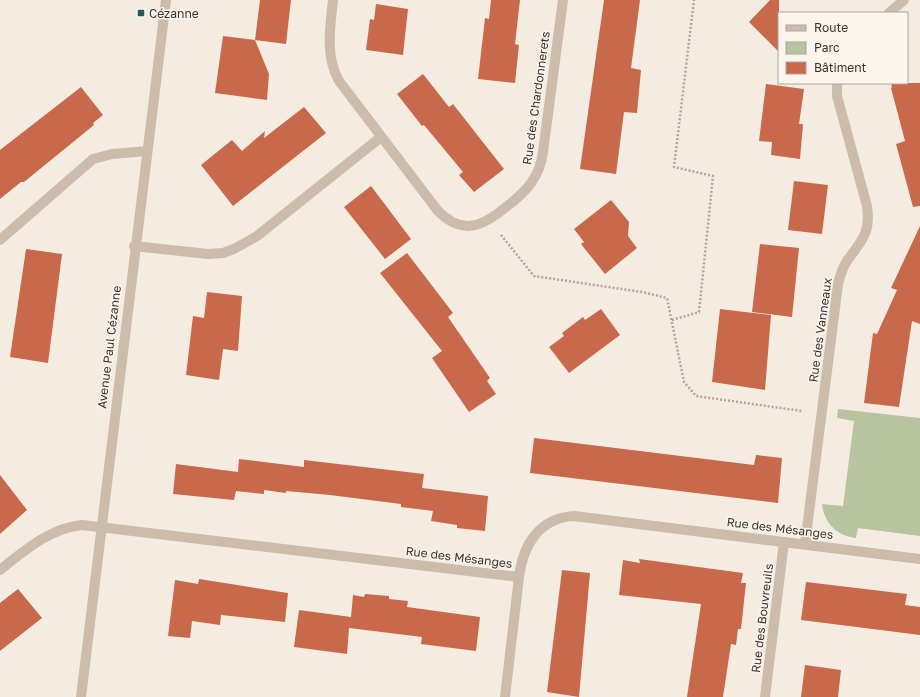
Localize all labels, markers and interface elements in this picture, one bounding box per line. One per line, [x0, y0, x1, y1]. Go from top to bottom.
place label: Cézanne [149, 6, 199, 21]
marker: Cézanne [136, 8, 146, 18]
legend [778, 12, 908, 84]
text: Route [814, 20, 848, 35]
street label: Rue des Chardonnerets [519, 30, 553, 166]
text: Parc [814, 40, 840, 55]
text: Bâtiment [814, 60, 867, 75]
street label: Rue des Vanneaux [805, 276, 835, 383]
street label: Avenue Paul Cézanne [94, 285, 124, 409]
street label: Rue des Mésanges [726, 514, 834, 542]
street label: Rue des Mésanges [405, 543, 513, 571]
street label: Rue des Bouvreuils [748, 562, 776, 674]

